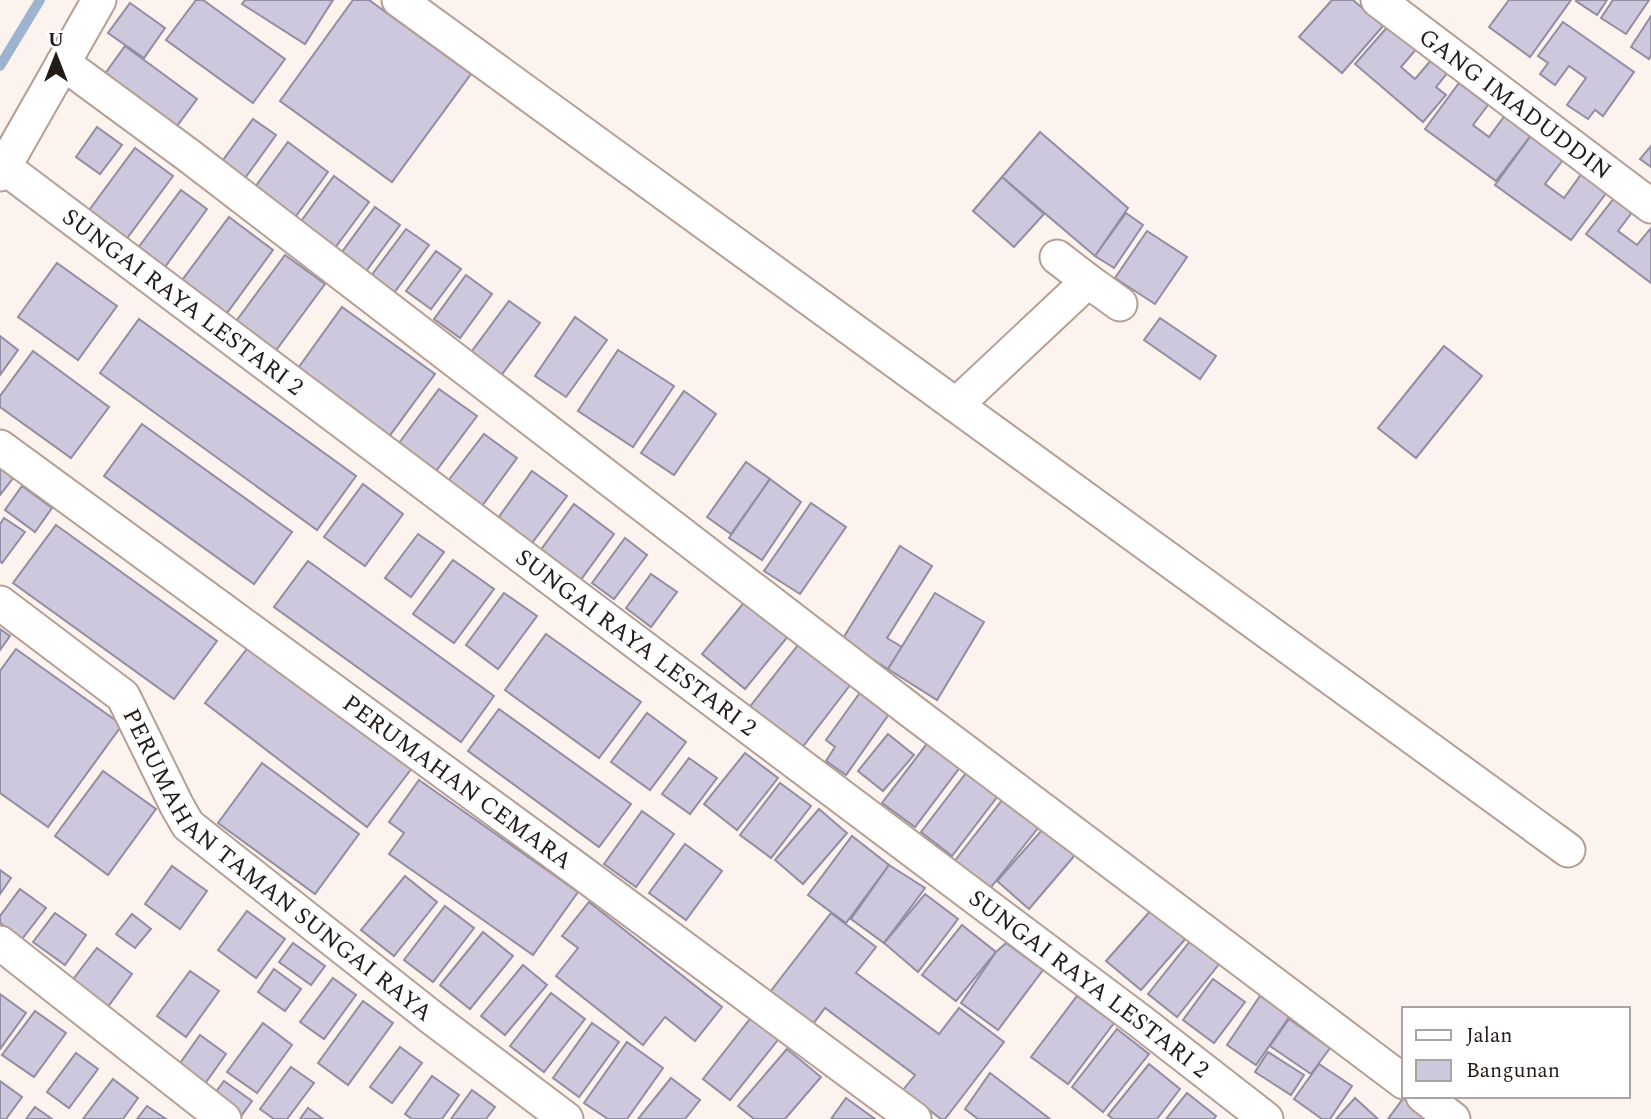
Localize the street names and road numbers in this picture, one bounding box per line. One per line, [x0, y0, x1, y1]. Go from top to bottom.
street label: GANG IMADUDDIN [1411, 20, 1619, 189]
street label: SUNGAI RAYA LESTARI 2 [54, 200, 311, 405]
street label: SUNGAI RAYA LESTARI 2 [507, 540, 764, 746]
street label: PERUMAHAN CEMARA [334, 686, 580, 879]
street label: PERUMAHAN TAMAN SUNGAI RAYA [113, 702, 440, 1031]
street label: SUNGAI RAYA LESTARI 2 [961, 881, 1217, 1087]

